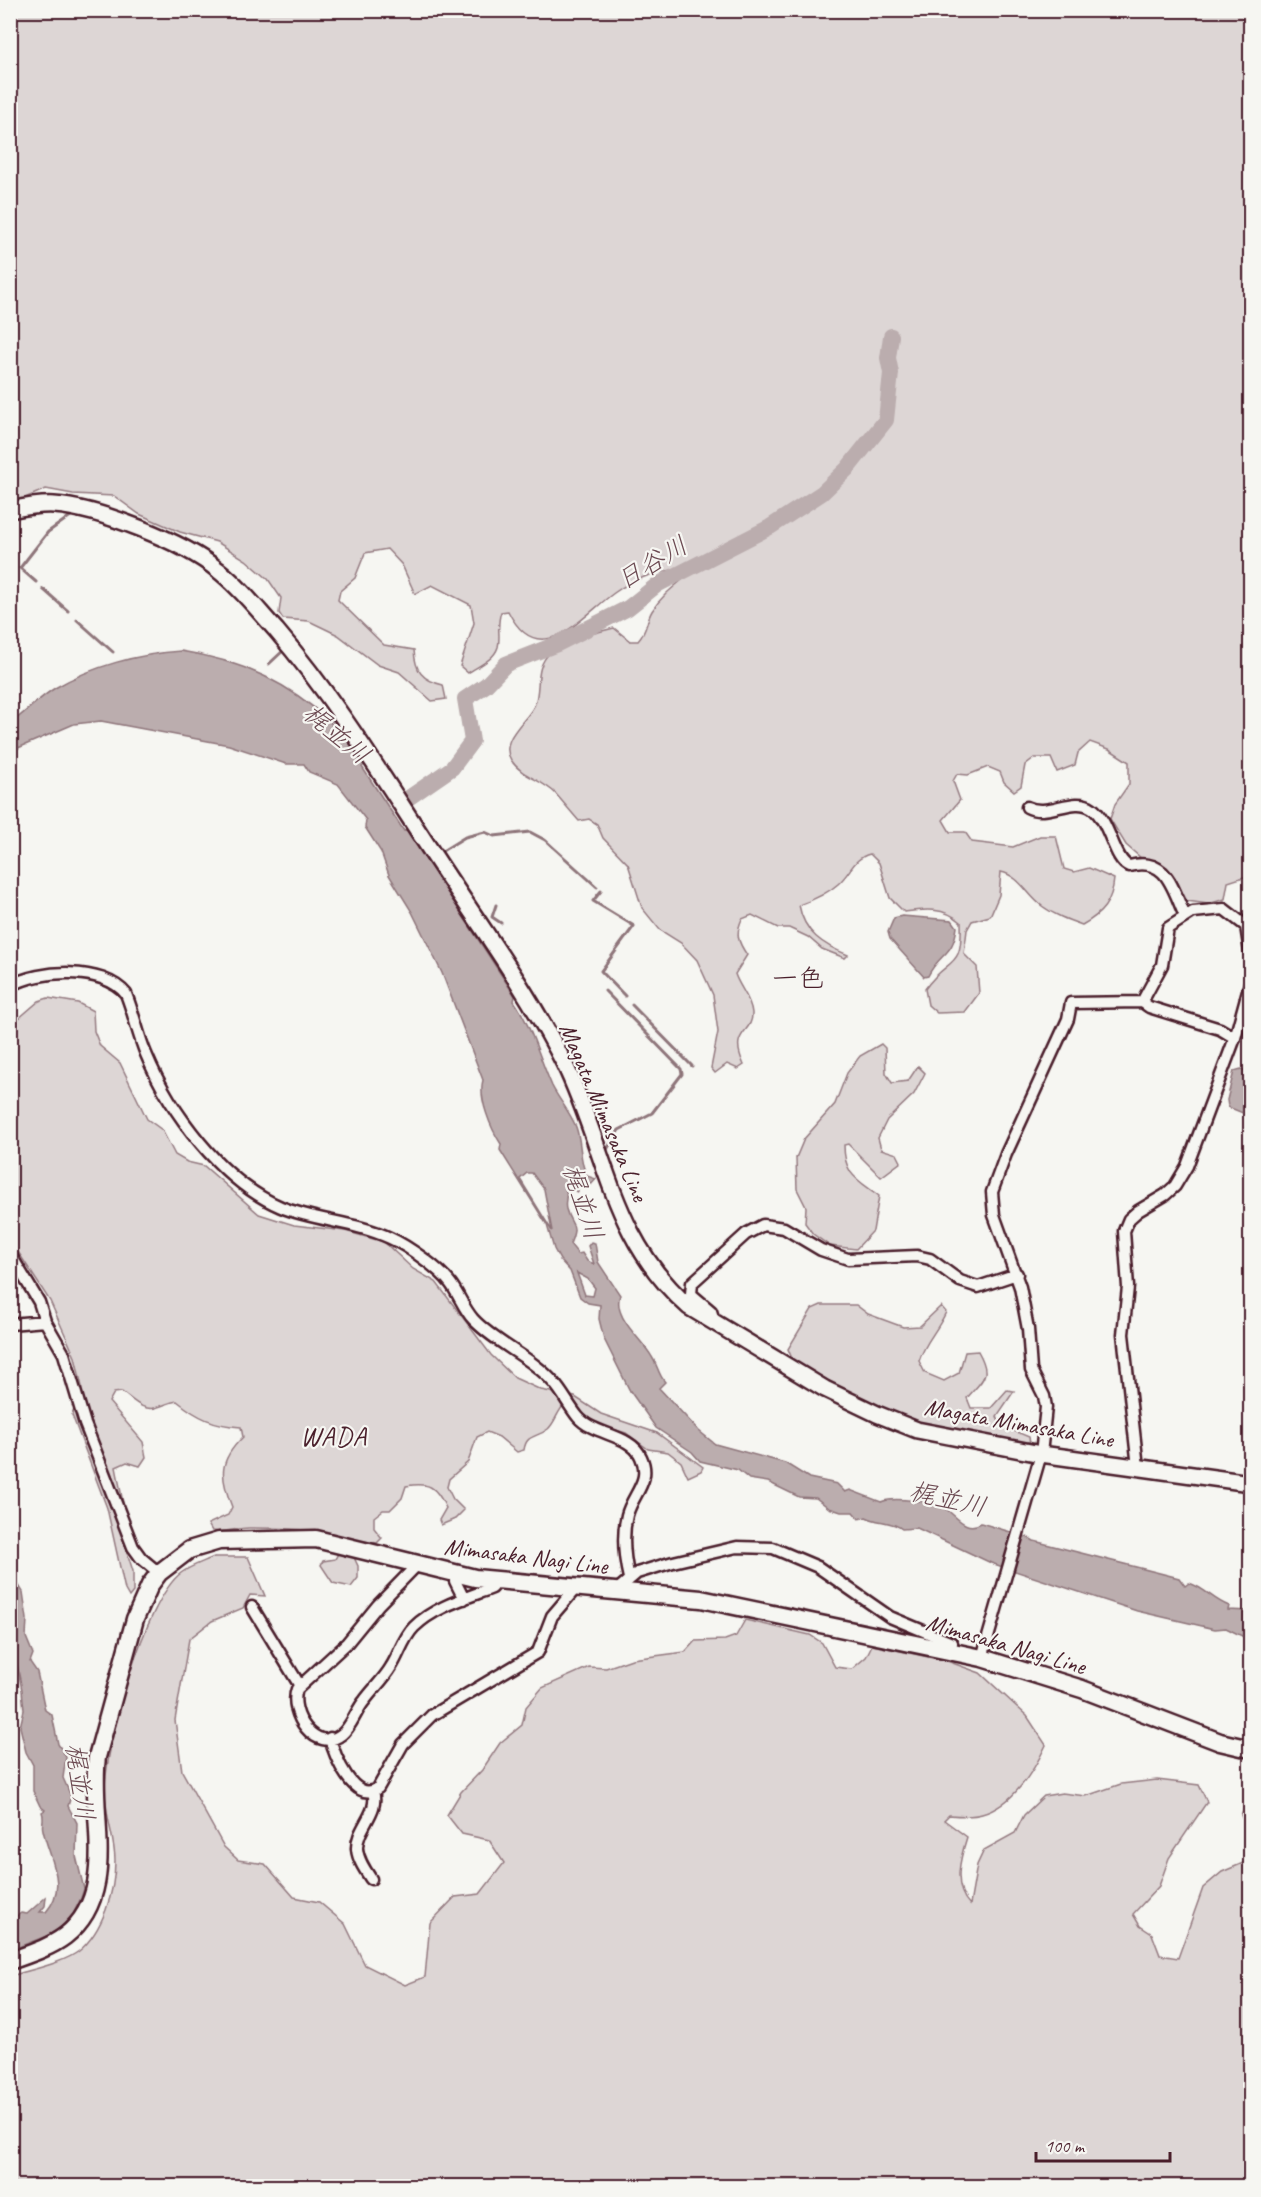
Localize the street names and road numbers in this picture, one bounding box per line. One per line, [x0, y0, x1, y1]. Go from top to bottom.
street label: Magata Mimasaka Line [553, 1018, 656, 1208]
street label: Magata Mimasaka Line [922, 1392, 1118, 1455]
street label: Mimasaka Nagi Line [443, 1531, 612, 1581]
street label: Mimasaka Nagi Line [923, 1607, 1091, 1682]

